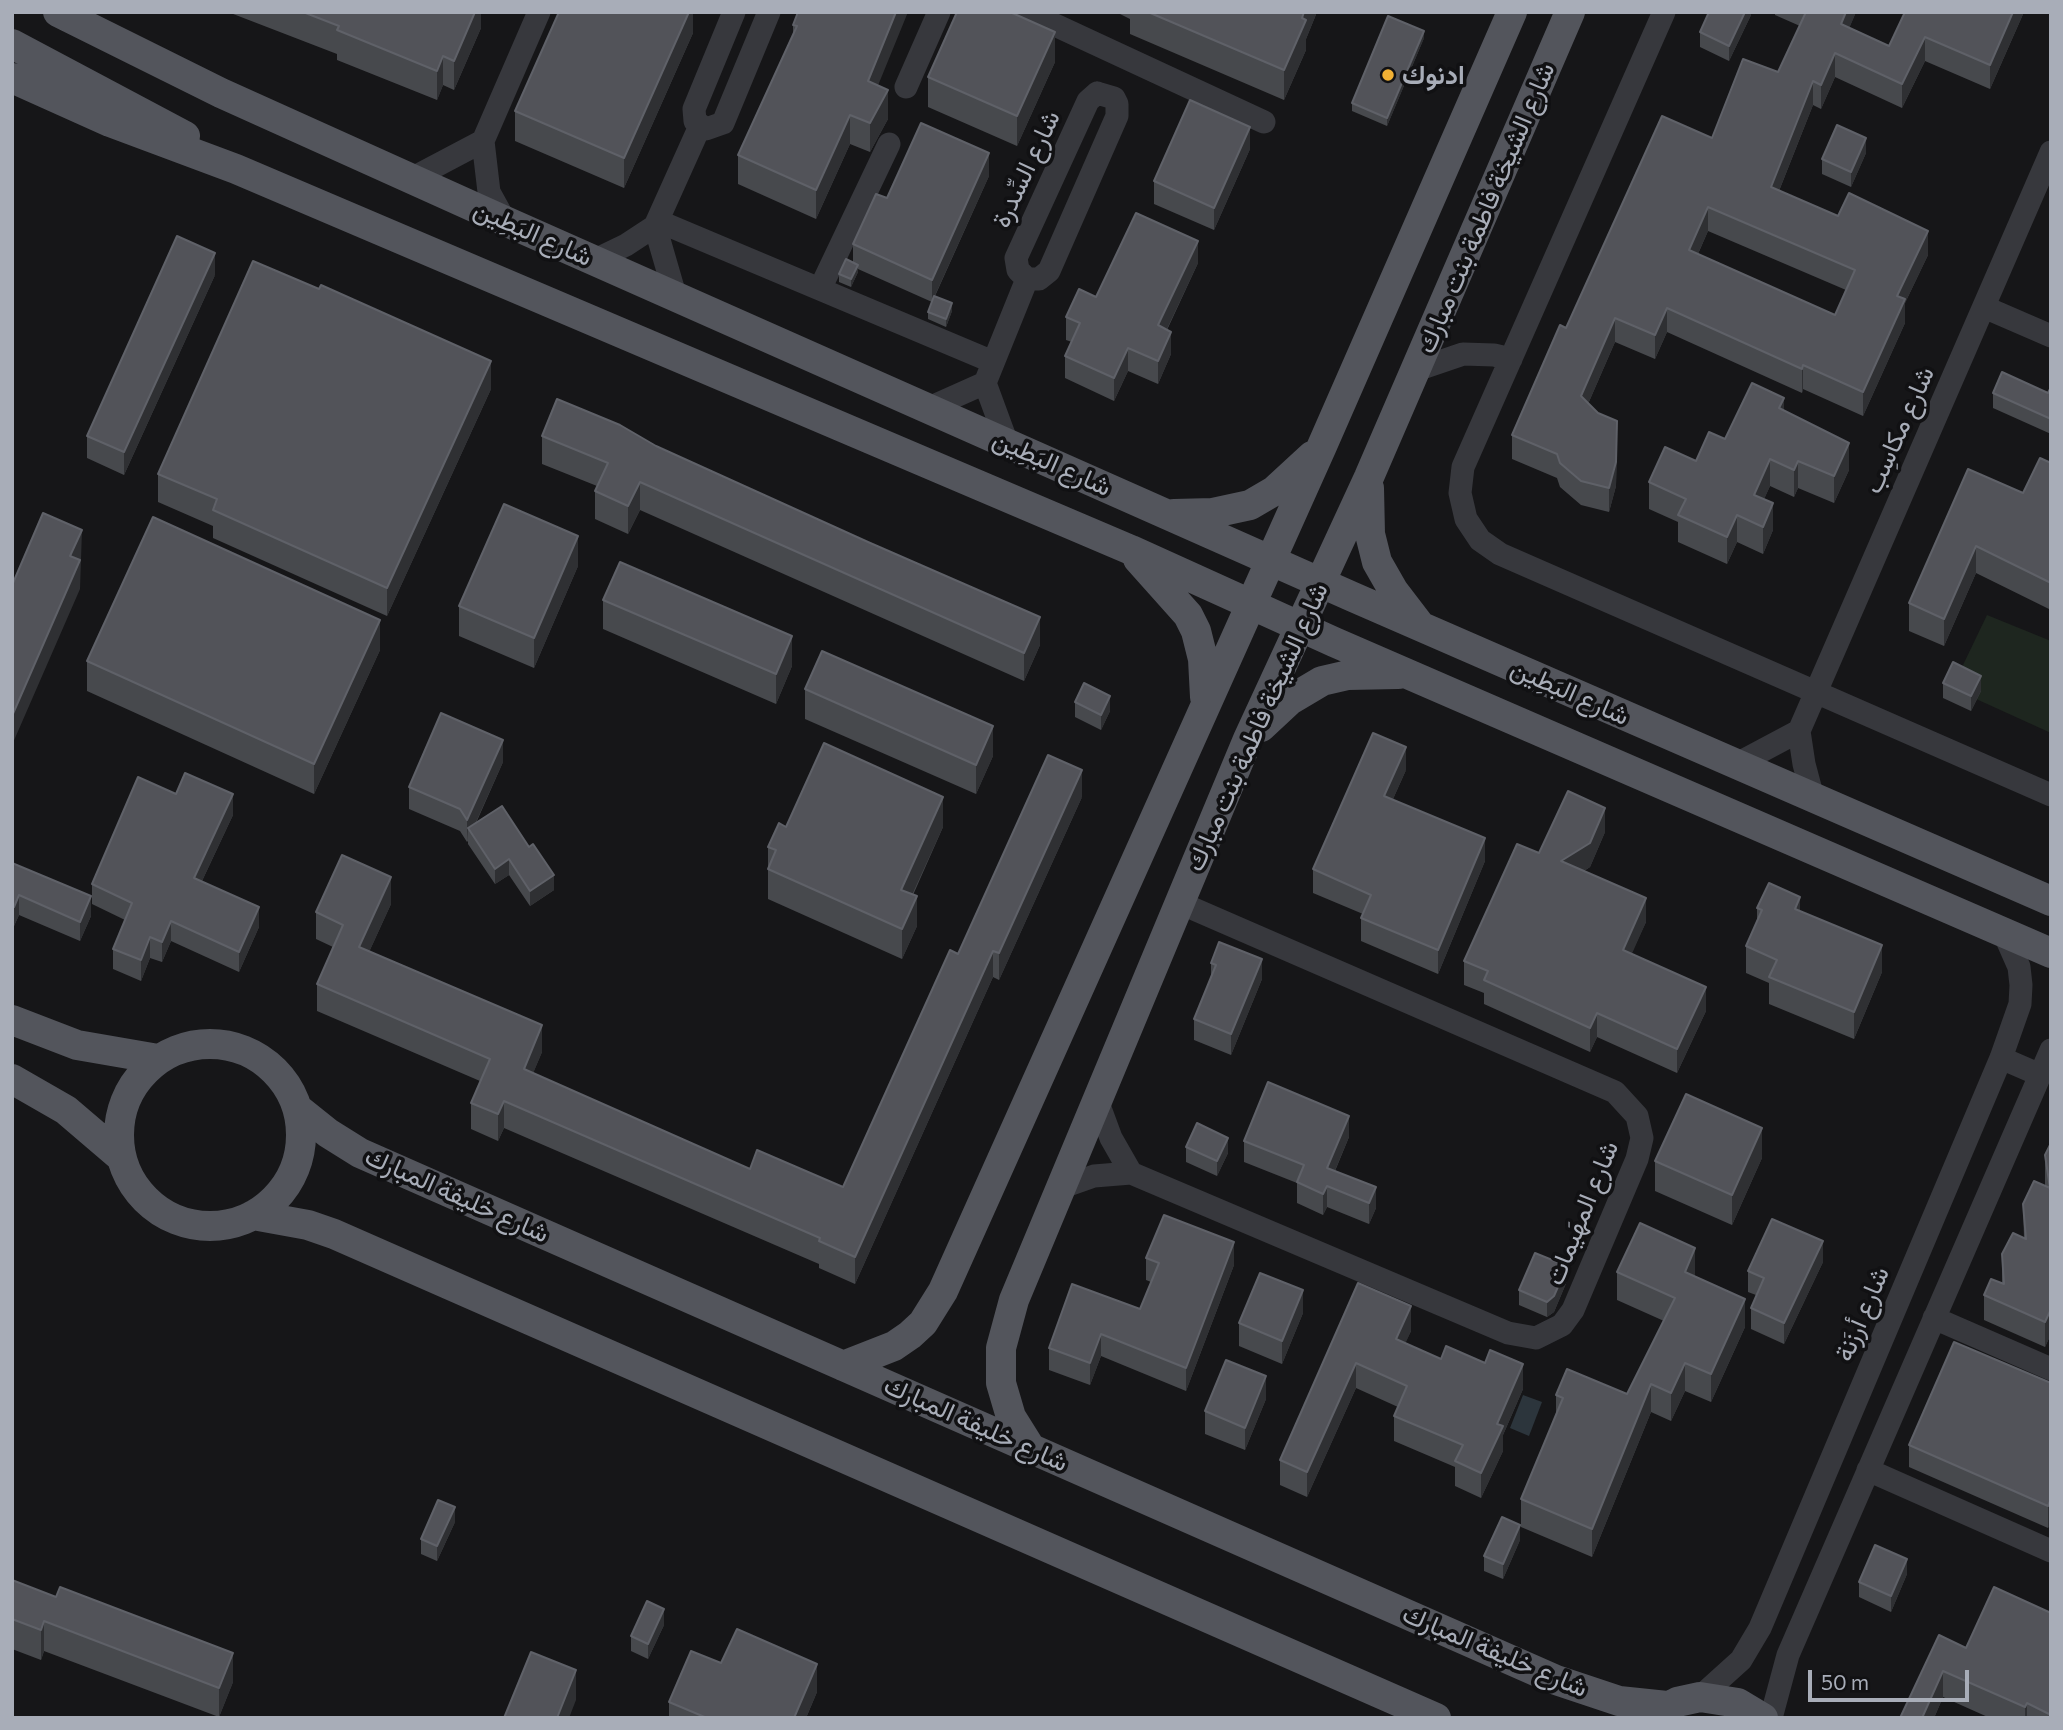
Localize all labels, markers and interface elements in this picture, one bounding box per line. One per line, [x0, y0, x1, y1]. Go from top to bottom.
street label: شارع الشيخة فاطمة بنت مبارك [1411, 58, 1561, 358]
place label: ادنوك [1402, 59, 1465, 91]
marker: ادنوك [1380, 67, 1396, 83]
street label: شارع السِّدرة [985, 106, 1067, 232]
street label: شارع البَطِين [469, 193, 597, 273]
street label: شارع مكاسِب [1857, 362, 1941, 498]
street label: شارع البَطِين [988, 423, 1116, 503]
street label: شارع الشيخة فاطمة بنت مبارك [1179, 578, 1335, 876]
street label: شارع البَطِين [1506, 652, 1634, 732]
street label: شارع المهَيمات [1539, 1136, 1625, 1290]
street label: شارع خليفة المبارك [360, 1140, 554, 1250]
street label: شارع أرزَنة [1828, 1262, 1896, 1366]
street label: شارع خليفة المبارك [879, 1369, 1073, 1479]
street label: شارع خليفة المبارك [1398, 1598, 1592, 1704]
scale bar [1811, 1656, 1972, 1700]
text: 50 m [1821, 1669, 1869, 1694]

